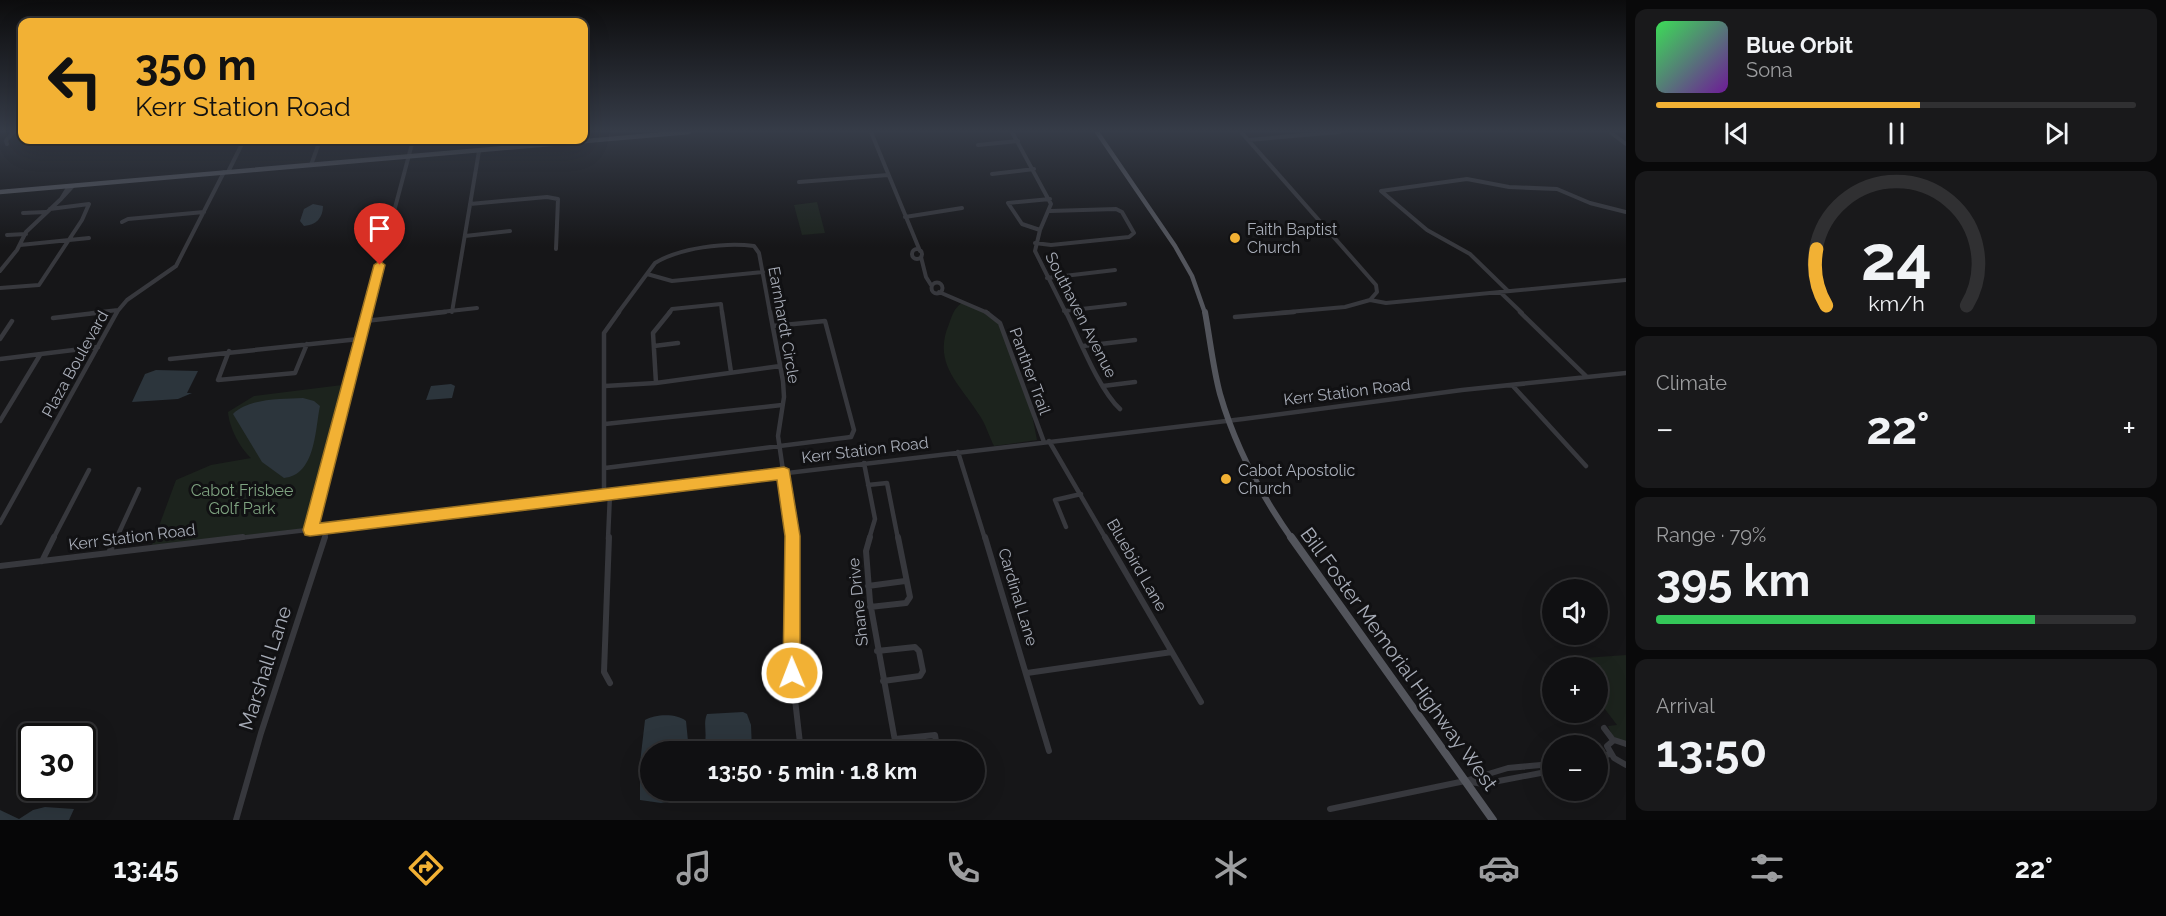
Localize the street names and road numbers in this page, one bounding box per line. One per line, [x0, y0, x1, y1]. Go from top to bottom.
street label: Southaven Avenue [1041, 249, 1121, 381]
street label: Earnhardt Circle [764, 265, 804, 385]
street label: Plaza Boulevard [38, 307, 112, 421]
street label: Panther Trail [1005, 325, 1055, 418]
street label: Kerr Station Road [1282, 375, 1412, 409]
street label: Kerr Station Road [800, 433, 930, 467]
street label: Bluebird Lane [1103, 515, 1171, 615]
street label: Kerr Station Road [67, 520, 197, 554]
street label: Bill Foster Memorial Highway West [1295, 523, 1503, 795]
street label: Cardinal Lane [994, 546, 1042, 648]
street label: Shane Drive [844, 557, 872, 647]
street label: Marshall Lane [234, 603, 296, 733]

